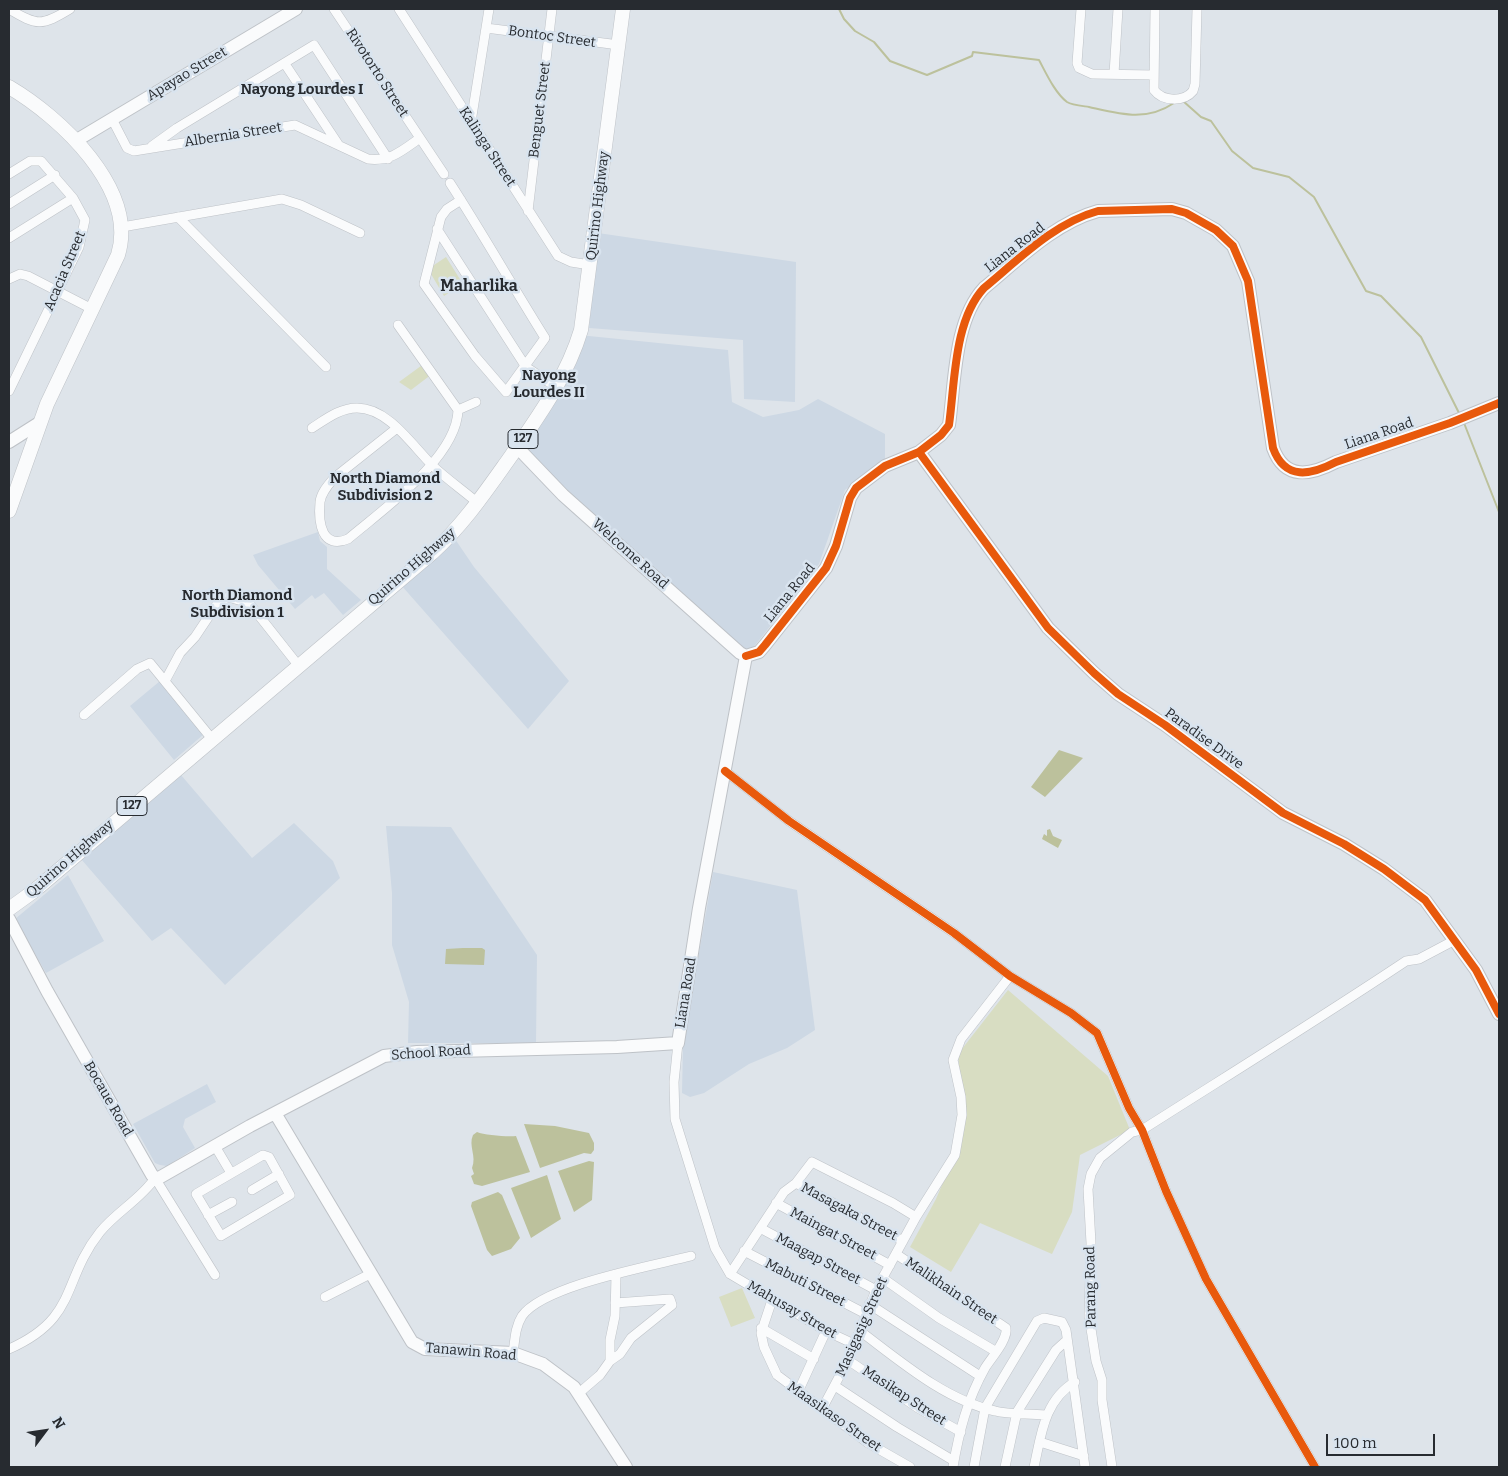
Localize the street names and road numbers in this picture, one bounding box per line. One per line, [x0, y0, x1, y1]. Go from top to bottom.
street label: Bontoc Street [507, 23, 597, 51]
street label: Rivotorto Street [342, 25, 412, 121]
street label: Apayao Street [144, 44, 230, 104]
street label: Benguet Street [526, 61, 554, 159]
street label: Kalinga Street [455, 104, 519, 190]
street label: Albernia Street [183, 119, 283, 151]
street label: Quirino Highway [583, 150, 613, 262]
street label: Liana Road [982, 219, 1048, 277]
street label: Acacia Street [41, 229, 89, 313]
street label: Liana Road [1343, 414, 1415, 454]
road number: 127 [508, 429, 538, 448]
street label: Welcome Road [588, 515, 672, 593]
street label: Quirino Highway [365, 525, 459, 609]
street label: Liana Road [761, 560, 819, 626]
street label: Paradise Drive [1161, 705, 1247, 773]
road number: 127 [117, 796, 147, 816]
street label: Quirino Highway [23, 817, 117, 901]
street label: Liana Road [672, 956, 700, 1030]
street label: School Road [391, 1042, 471, 1064]
street label: Bocaue Road [80, 1059, 136, 1139]
street label: Masagaka Street [798, 1179, 900, 1245]
street label: Maingat Street [787, 1204, 879, 1264]
street label: Maagap Street [773, 1230, 863, 1288]
street label: Parang Road [1082, 1246, 1100, 1328]
street label: Malikhain Street [902, 1254, 1000, 1328]
street label: Mabuti Street [762, 1255, 848, 1311]
street label: Masigasig Street [833, 1275, 891, 1379]
street label: Mahusay Street [744, 1277, 840, 1343]
street label: Tanawin Road [425, 1340, 517, 1364]
street label: Masikap Street [859, 1363, 949, 1429]
street label: Maasikaso Street [784, 1378, 884, 1456]

